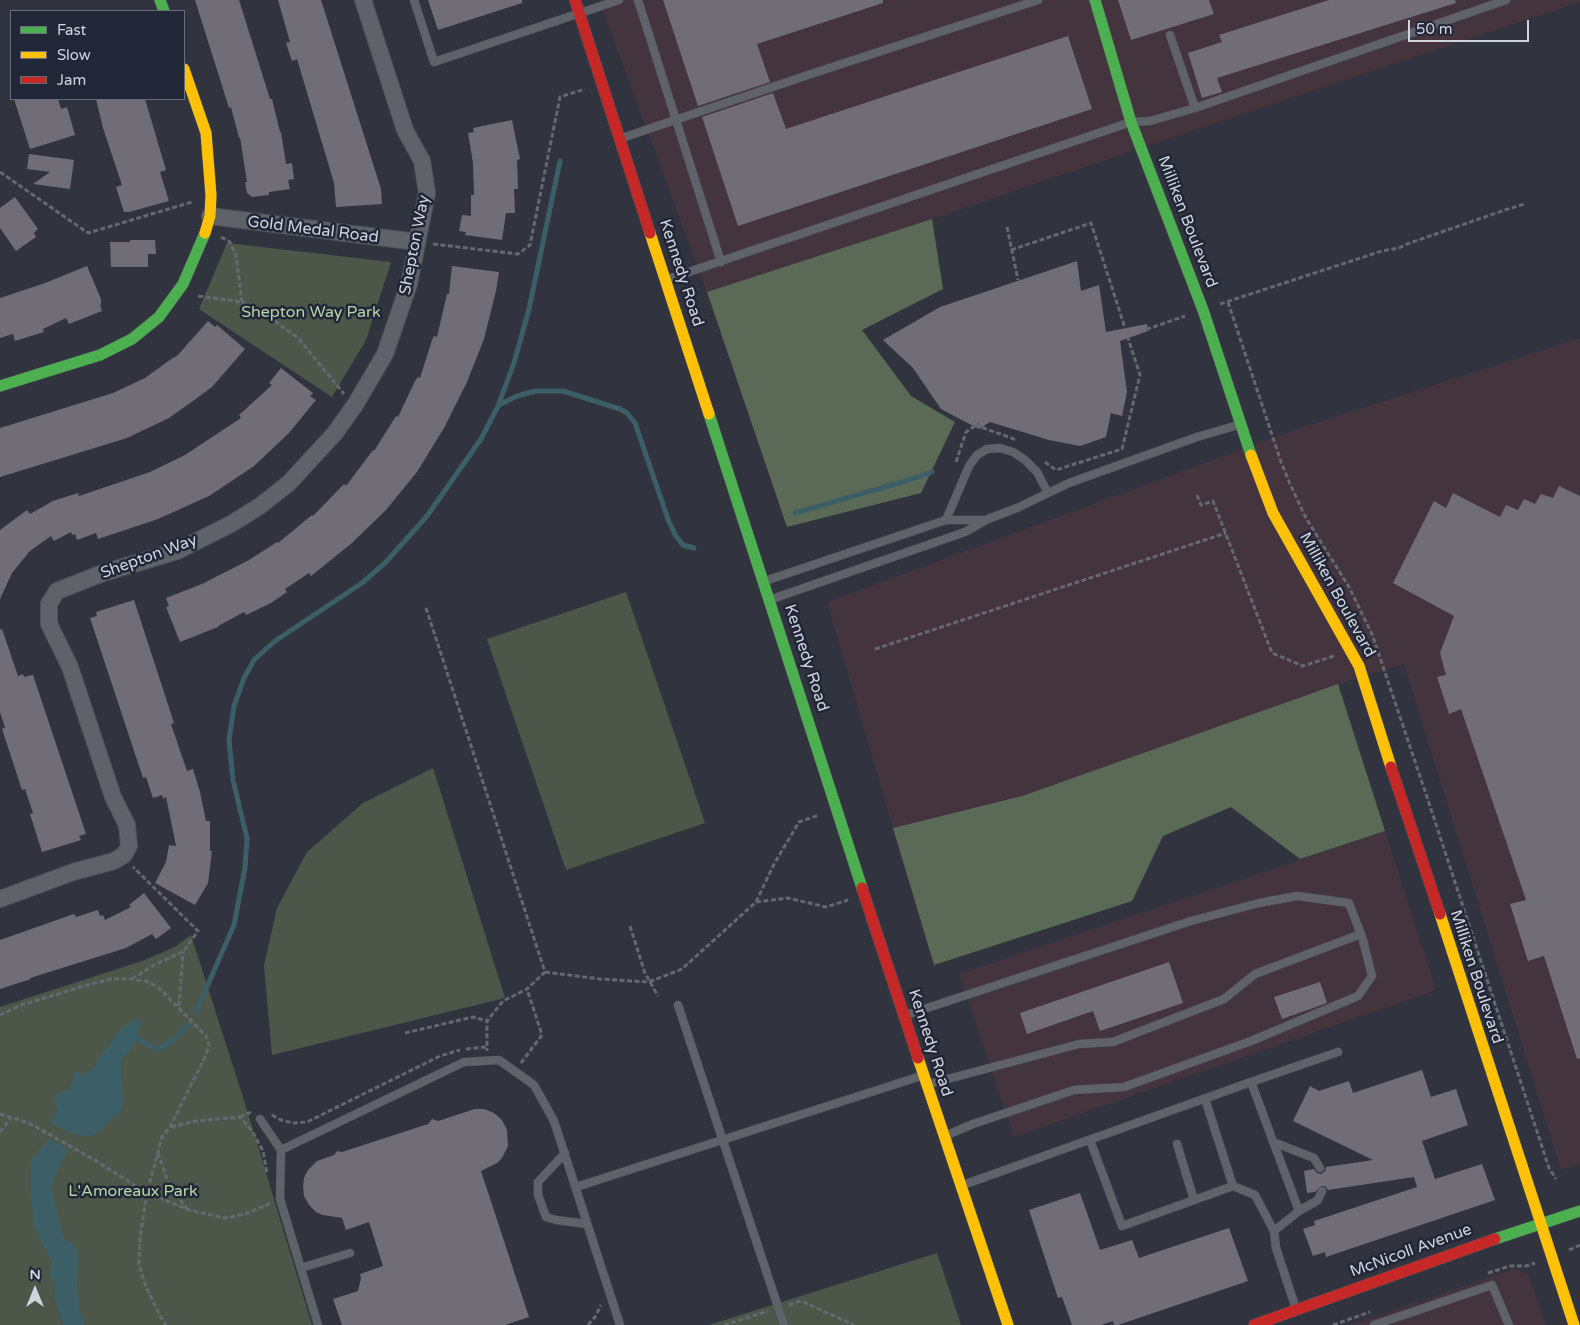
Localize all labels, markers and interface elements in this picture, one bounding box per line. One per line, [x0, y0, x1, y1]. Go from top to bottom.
legend [10, 10, 185, 100]
scale bar [1410, 10, 1531, 42]
text: 50 m [1416, 20, 1453, 38]
text: Fast [57, 21, 86, 39]
text: Slow [57, 46, 91, 64]
text: Jam [57, 71, 86, 89]
street label: Milliken Boulevard [1153, 153, 1221, 291]
street label: Shepton Way [396, 194, 434, 296]
street label: Gold Medal Road [246, 212, 380, 248]
street label: Kennedy Road [655, 217, 707, 329]
park label: Shepton Way Park [241, 303, 381, 323]
street label: Milliken Boulevard [1295, 529, 1379, 661]
street label: Shepton Way [98, 531, 200, 583]
street label: Kennedy Road [780, 602, 832, 714]
street label: Milliken Boulevard [1445, 908, 1507, 1046]
street label: Kennedy Road [904, 987, 956, 1099]
park label: L'Amoreaux Park [68, 1182, 198, 1202]
street label: McNicoll Avenue [1348, 1220, 1474, 1282]
north arrow [10, 1265, 60, 1315]
text: N [29, 1266, 41, 1283]

